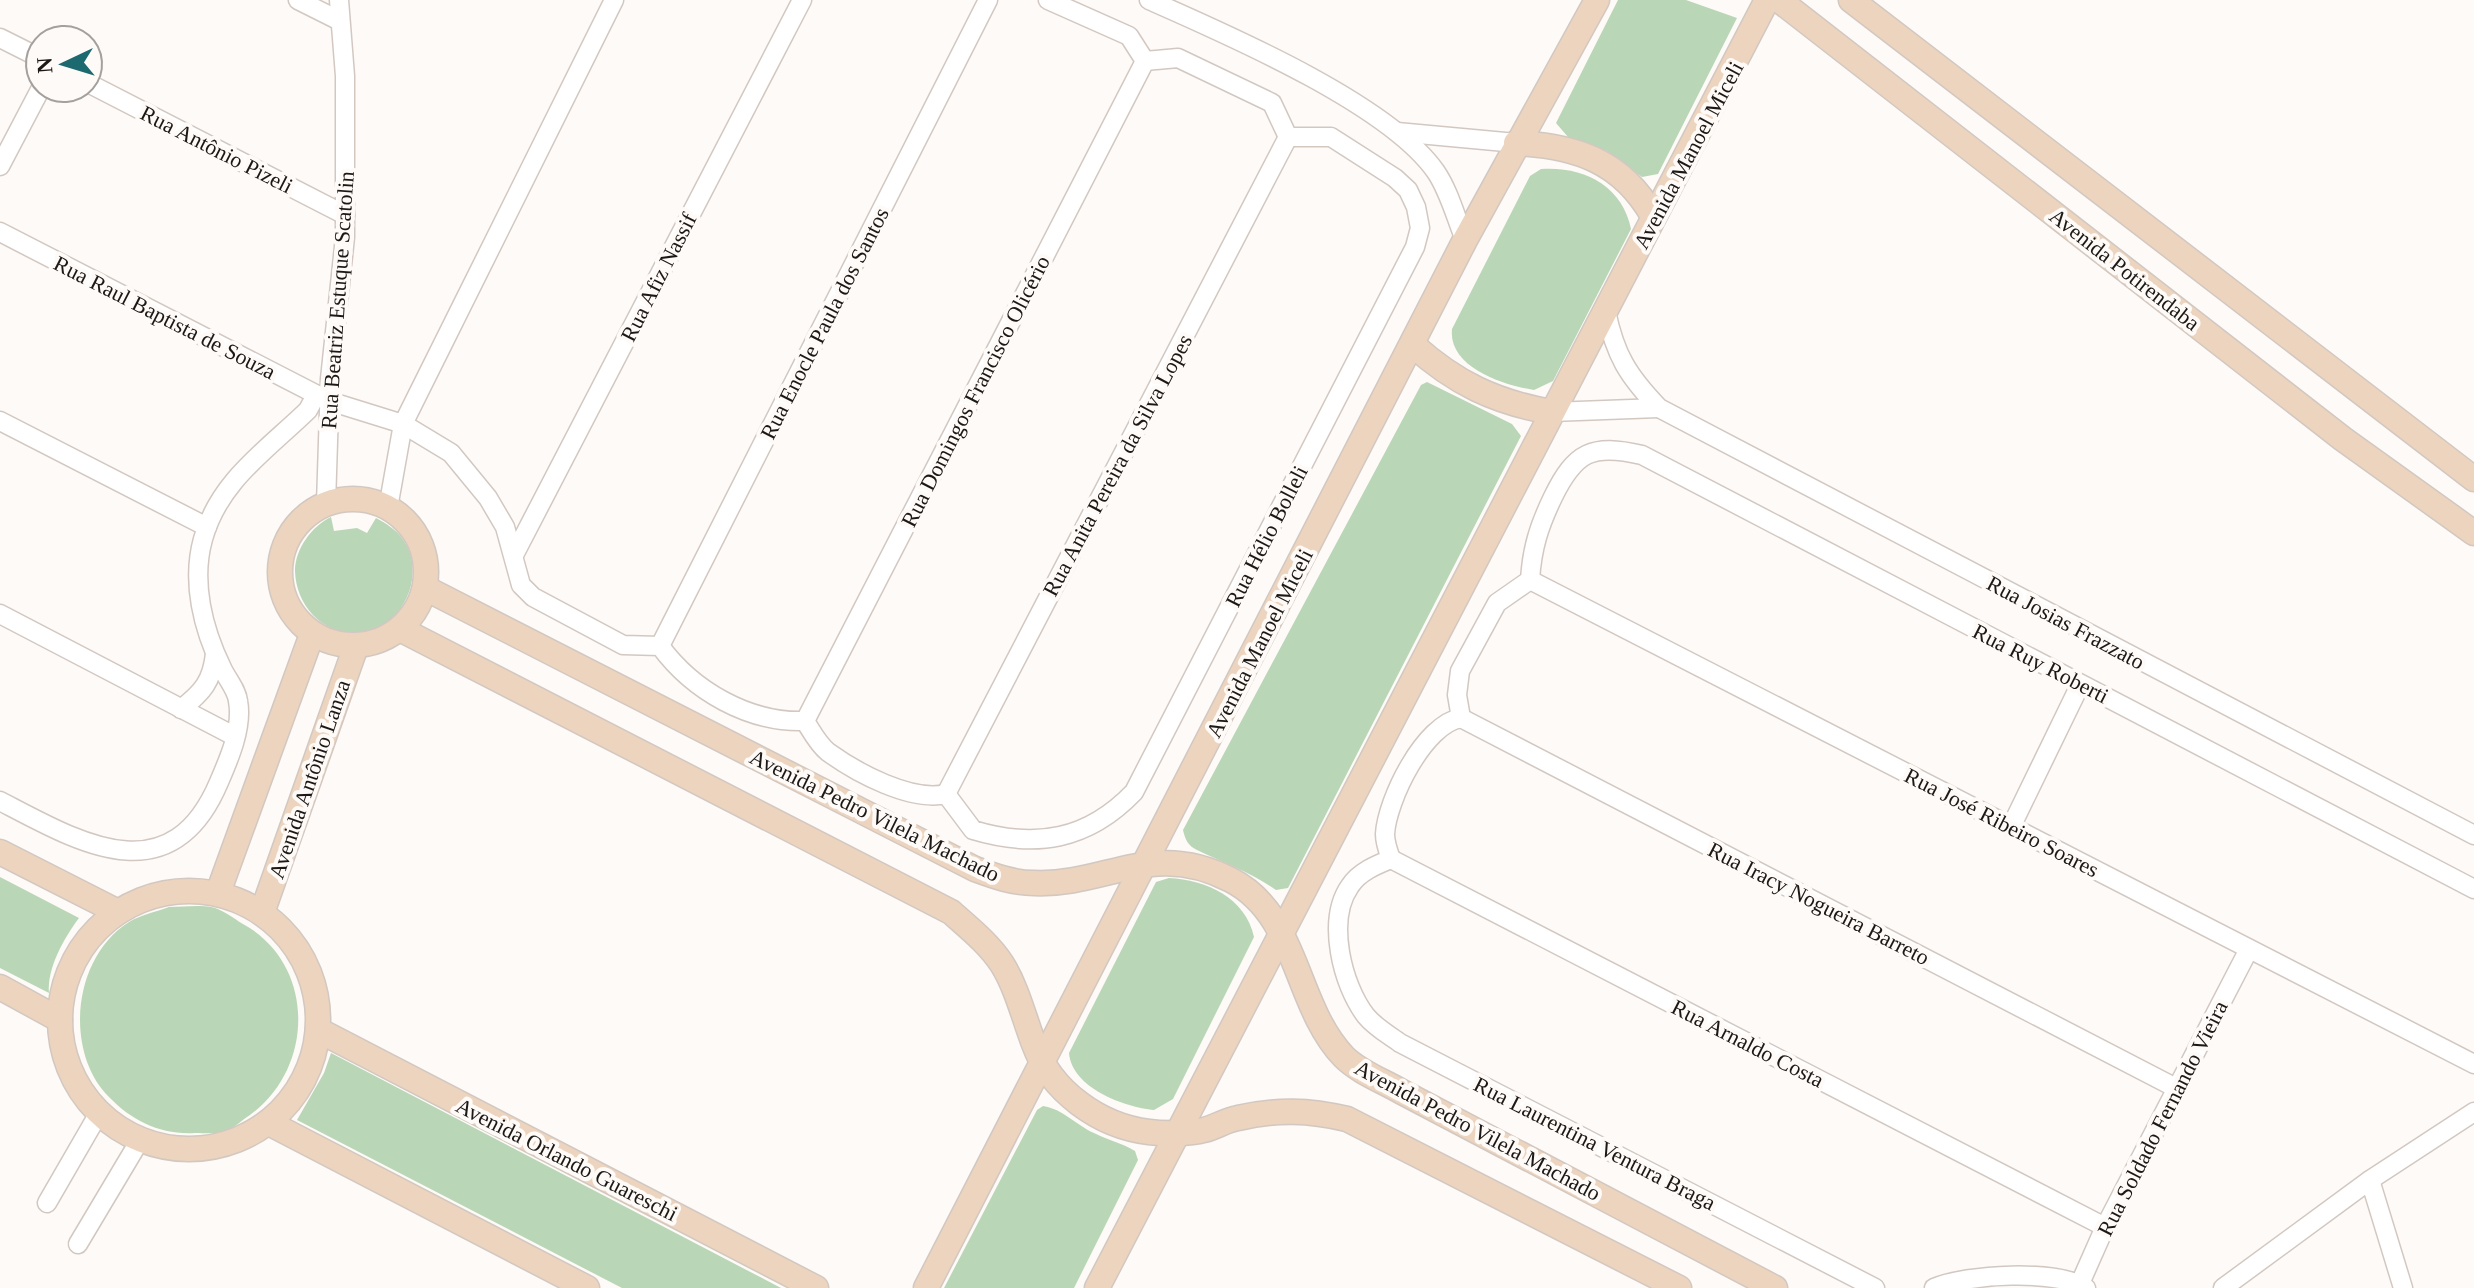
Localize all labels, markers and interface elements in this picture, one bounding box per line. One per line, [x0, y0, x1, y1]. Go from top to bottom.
north arrow [24, 24, 104, 104]
text: N [32, 56, 58, 74]
street label: Avenida Manoel Miceli [1628, 57, 1748, 253]
street label: Rua Antônio Pizeli [136, 100, 297, 199]
street label: Rua Beatriz Estuque Scatolin [316, 170, 359, 430]
street label: Rua Enocle Paula dos Santos [755, 203, 894, 443]
street label: Avenida Potirendaba [2045, 203, 2205, 336]
street label: Rua Afiz Nassif [615, 208, 702, 346]
street label: Rua Raul Baptista de Souza [50, 251, 280, 384]
street label: Rua Domingos Francisco Olicério [896, 251, 1055, 531]
street label: Rua Anita Pereira da Silva Lopes [1038, 330, 1197, 600]
street label: Rua Hélio Bolleli [1220, 461, 1313, 611]
street label: Avenida Manoel Miceli [1201, 545, 1318, 742]
street label: Rua Josias Frazzato [1983, 570, 2149, 674]
street label: Rua Ruy Roberti [1969, 618, 2113, 708]
street label: Avenida Antônio Lanza [264, 676, 355, 882]
street label: Avenida Pedro Vilela Machado [746, 744, 1004, 887]
street label: Rua José Ribeiro Soares [1901, 763, 2103, 882]
street label: Rua Iracy Nogueira Barreto [1704, 837, 1934, 970]
street label: Rua Arnaldo Costa [1668, 994, 1828, 1093]
street label: Rua Soldado Fernando Vieira [2092, 996, 2233, 1240]
street label: Avenida Pedro Vilela Machado [1351, 1055, 1605, 1206]
street label: Rua Laurentina Ventura Braga [1470, 1072, 1720, 1215]
street label: Avenida Orlando Guareschi [452, 1093, 682, 1226]

